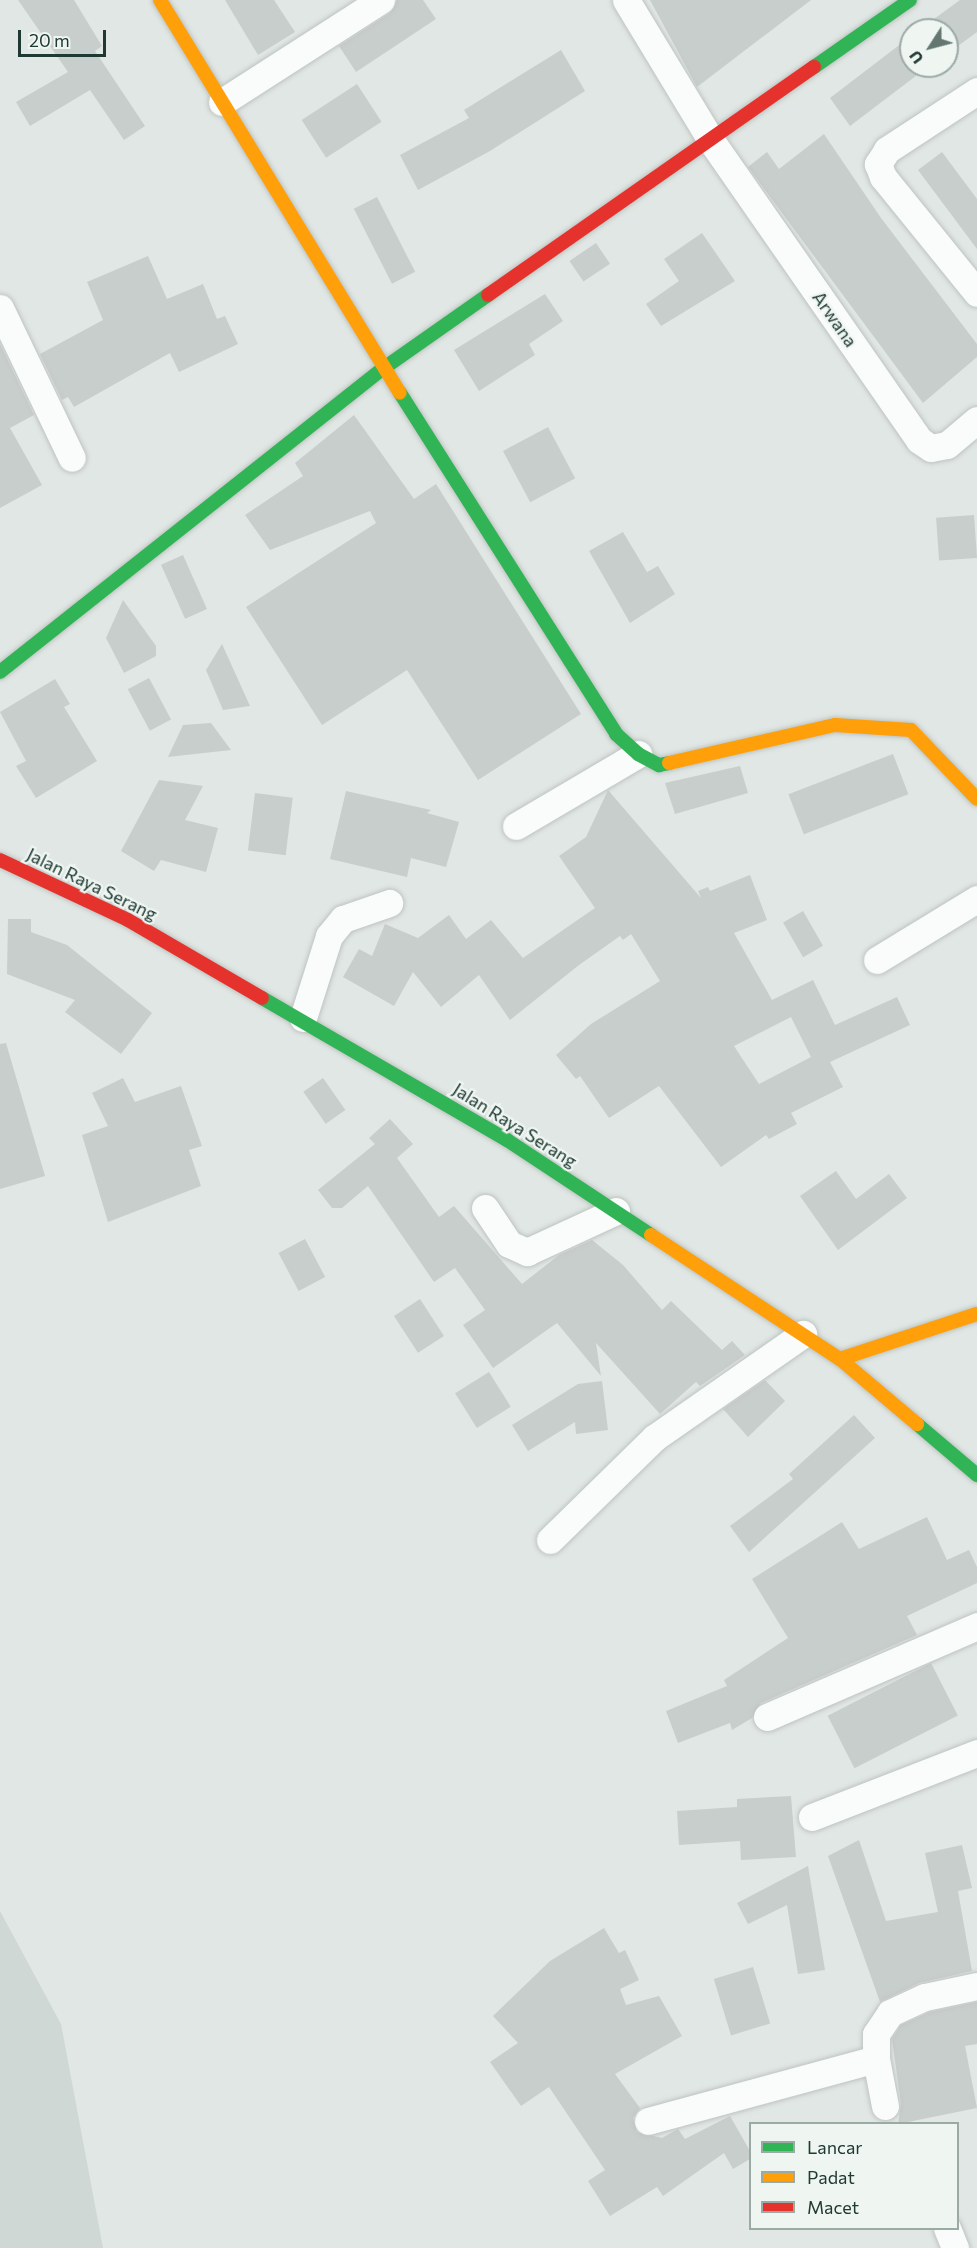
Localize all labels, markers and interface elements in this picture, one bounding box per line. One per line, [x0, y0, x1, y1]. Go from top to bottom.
scale bar [21, 18, 110, 56]
north arrow [899, 18, 959, 78]
text: 20 m [29, 29, 70, 51]
text: U [905, 47, 927, 68]
street label: Arwana [808, 287, 862, 351]
street label: Jalan Raya Serang [23, 843, 161, 925]
street label: Jalan Raya Serang [449, 1078, 581, 1172]
legend [749, 2122, 959, 2230]
text: Lancar [807, 2136, 863, 2158]
text: Padat [807, 2166, 855, 2188]
text: Macet [807, 2196, 859, 2218]

